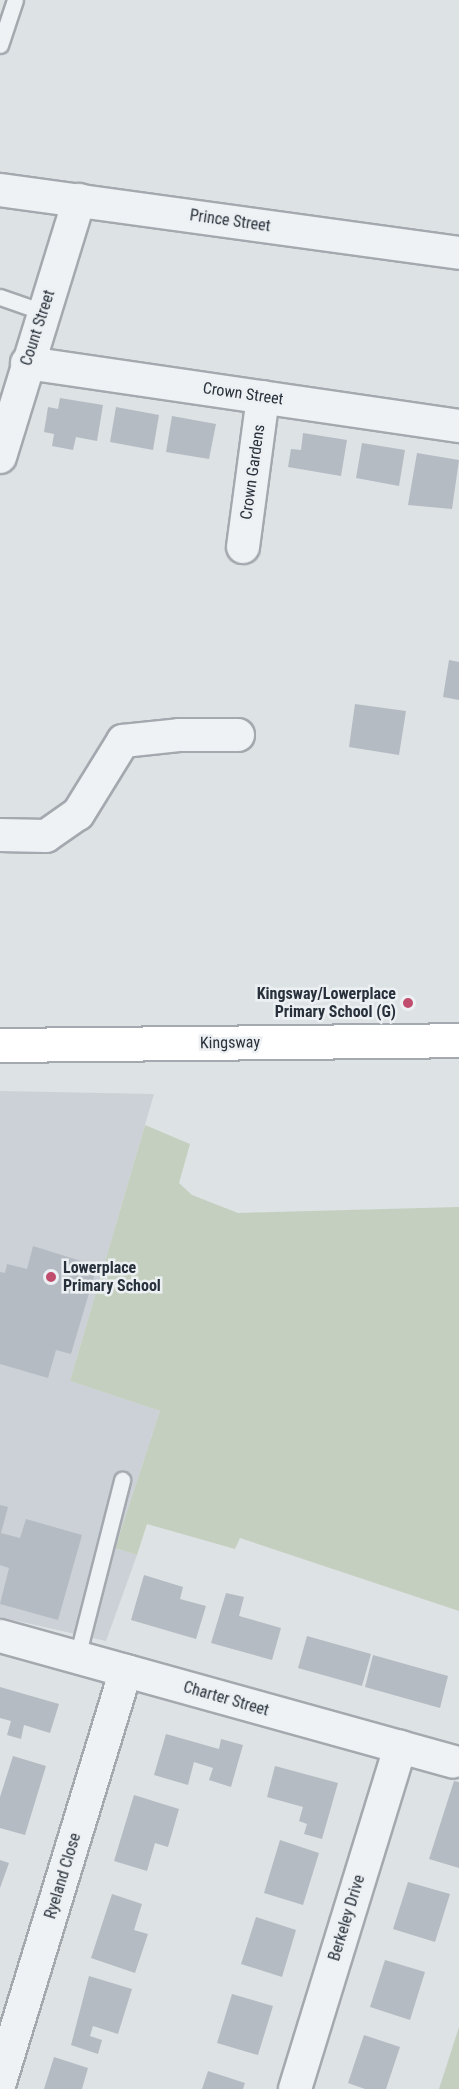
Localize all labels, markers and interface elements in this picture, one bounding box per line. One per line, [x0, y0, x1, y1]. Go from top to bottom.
street label: Prince Street [188, 206, 272, 236]
street label: Count Street [17, 288, 59, 368]
street label: Crown Street [201, 379, 285, 409]
street label: Crown Gardens [237, 423, 269, 521]
place label: Kingsway/Lowerplace Primary School (G) [257, 984, 396, 1022]
marker: Kingsway/Lowerplace Primary School (G) [401, 996, 415, 1010]
street label: Kingsway [200, 1033, 260, 1053]
place label: Lowerplace Primary School [63, 1258, 161, 1296]
marker: Lowerplace Primary School [44, 1270, 58, 1284]
street label: Charter Street [181, 1678, 271, 1720]
street label: Ryeland Close [41, 1831, 85, 1921]
street label: Berkeley Drive [325, 1873, 369, 1963]

